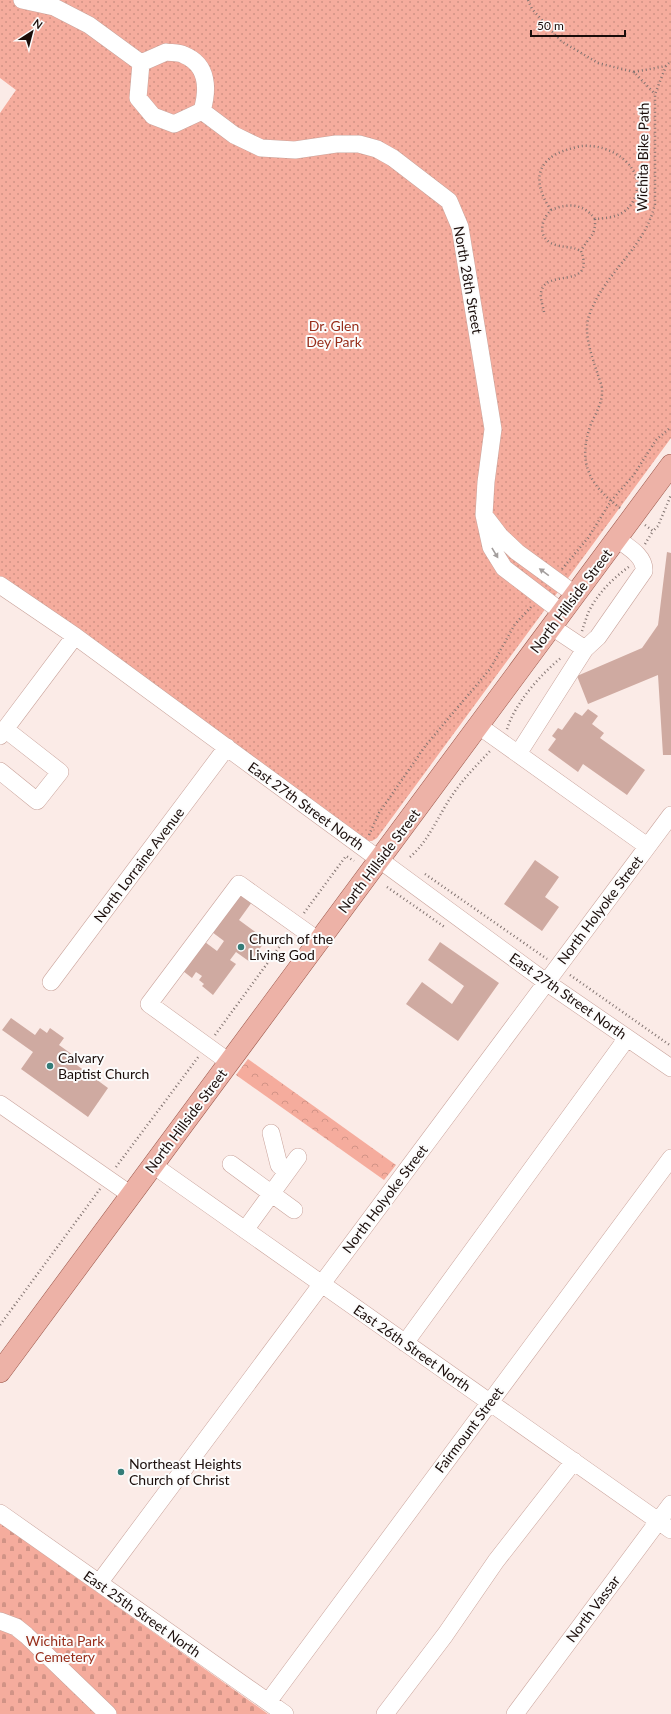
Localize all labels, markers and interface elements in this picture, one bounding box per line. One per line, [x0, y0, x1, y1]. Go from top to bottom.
north arrow [12, 12, 52, 52]
scale bar [531, 12, 625, 38]
text: N [31, 16, 45, 31]
text: 50 m [537, 18, 564, 33]
street label: Wichita Bike Path [633, 102, 652, 212]
street label: North 28th Street [451, 225, 486, 335]
park label: Dr. Glen Dey Park [306, 317, 363, 350]
street label: North Hillside Street [526, 545, 615, 656]
one-way arrow [491, 547, 498, 559]
one-way arrow [539, 568, 549, 576]
street label: East 27th Street North [245, 758, 368, 853]
street label: North Lorraine Avenue [90, 804, 187, 926]
street label: North Hillside Street [334, 805, 423, 916]
street label: North Holyoke Street [553, 852, 646, 967]
place label: Church of the Living God [249, 930, 333, 963]
marker: Church of the Living God [236, 942, 246, 952]
street label: East 27th Street North [506, 949, 630, 1042]
place label: Calvary Baptist Church [58, 1049, 149, 1082]
marker: Calvary Baptist Church [45, 1061, 55, 1071]
street label: North Hillside Street [141, 1065, 230, 1176]
street label: North Holyoke Street [338, 1141, 431, 1256]
street label: East 26th Street North [350, 1301, 474, 1394]
street label: Fairmount Street [431, 1384, 506, 1476]
place label: Northeast Heights Church of Christ [129, 1455, 242, 1488]
marker: Northeast Heights Church of Christ [116, 1467, 126, 1477]
street label: East 25th Street North [80, 1567, 204, 1660]
street label: North Vassar [562, 1572, 623, 1645]
park label: Wichita Park Cemetery [26, 1632, 105, 1665]

